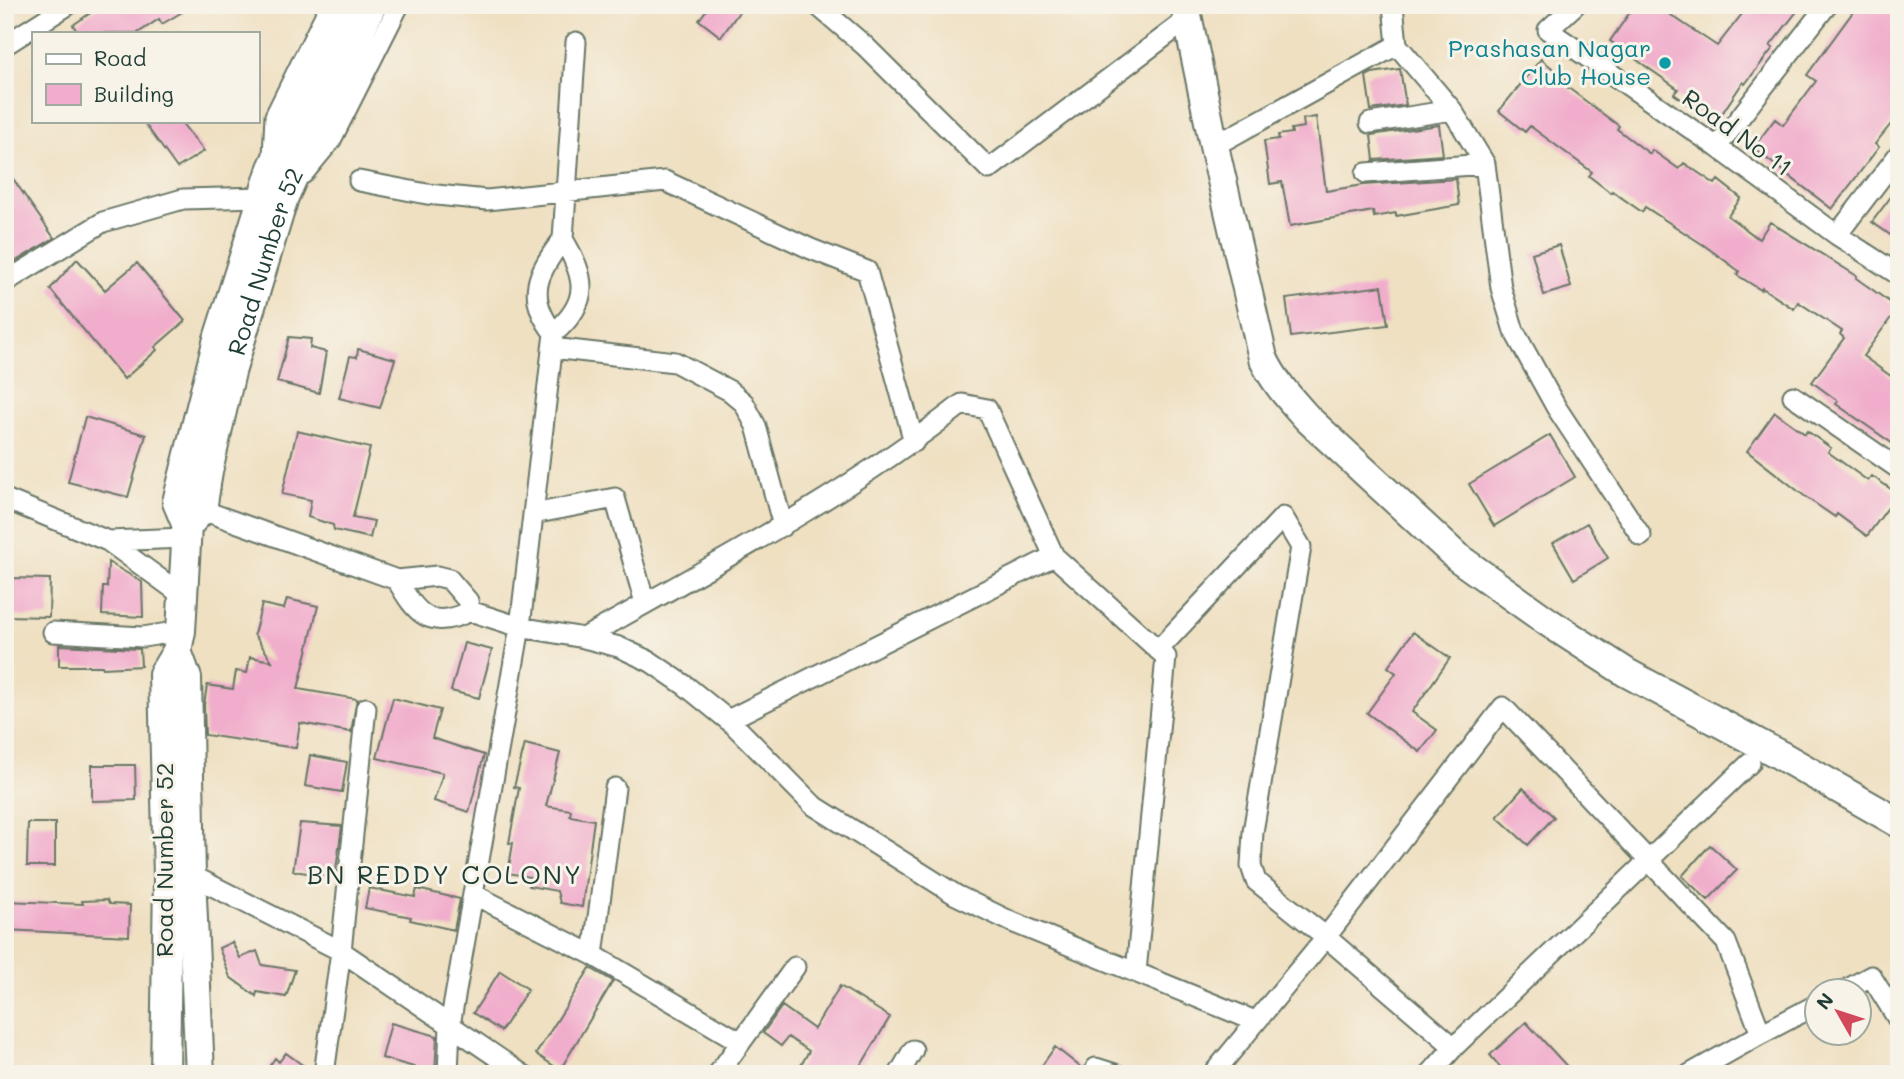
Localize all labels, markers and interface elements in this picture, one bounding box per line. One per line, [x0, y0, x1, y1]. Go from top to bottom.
legend [32, 32, 259, 122]
place label: Prashasan Nagar Club House [1448, 32, 1651, 91]
text: Road [94, 44, 146, 71]
marker: Prashasan Nagar Club House [1657, 55, 1673, 71]
text: Building [94, 80, 174, 107]
street label: Road No 11 [1677, 81, 1799, 182]
street label: Road Number 52 [220, 163, 309, 359]
street label: Road Number 52 [148, 763, 179, 957]
district label: BN REDDY COLONY [307, 857, 583, 891]
north arrow [1802, 978, 1872, 1048]
text: N [1810, 988, 1839, 1014]

